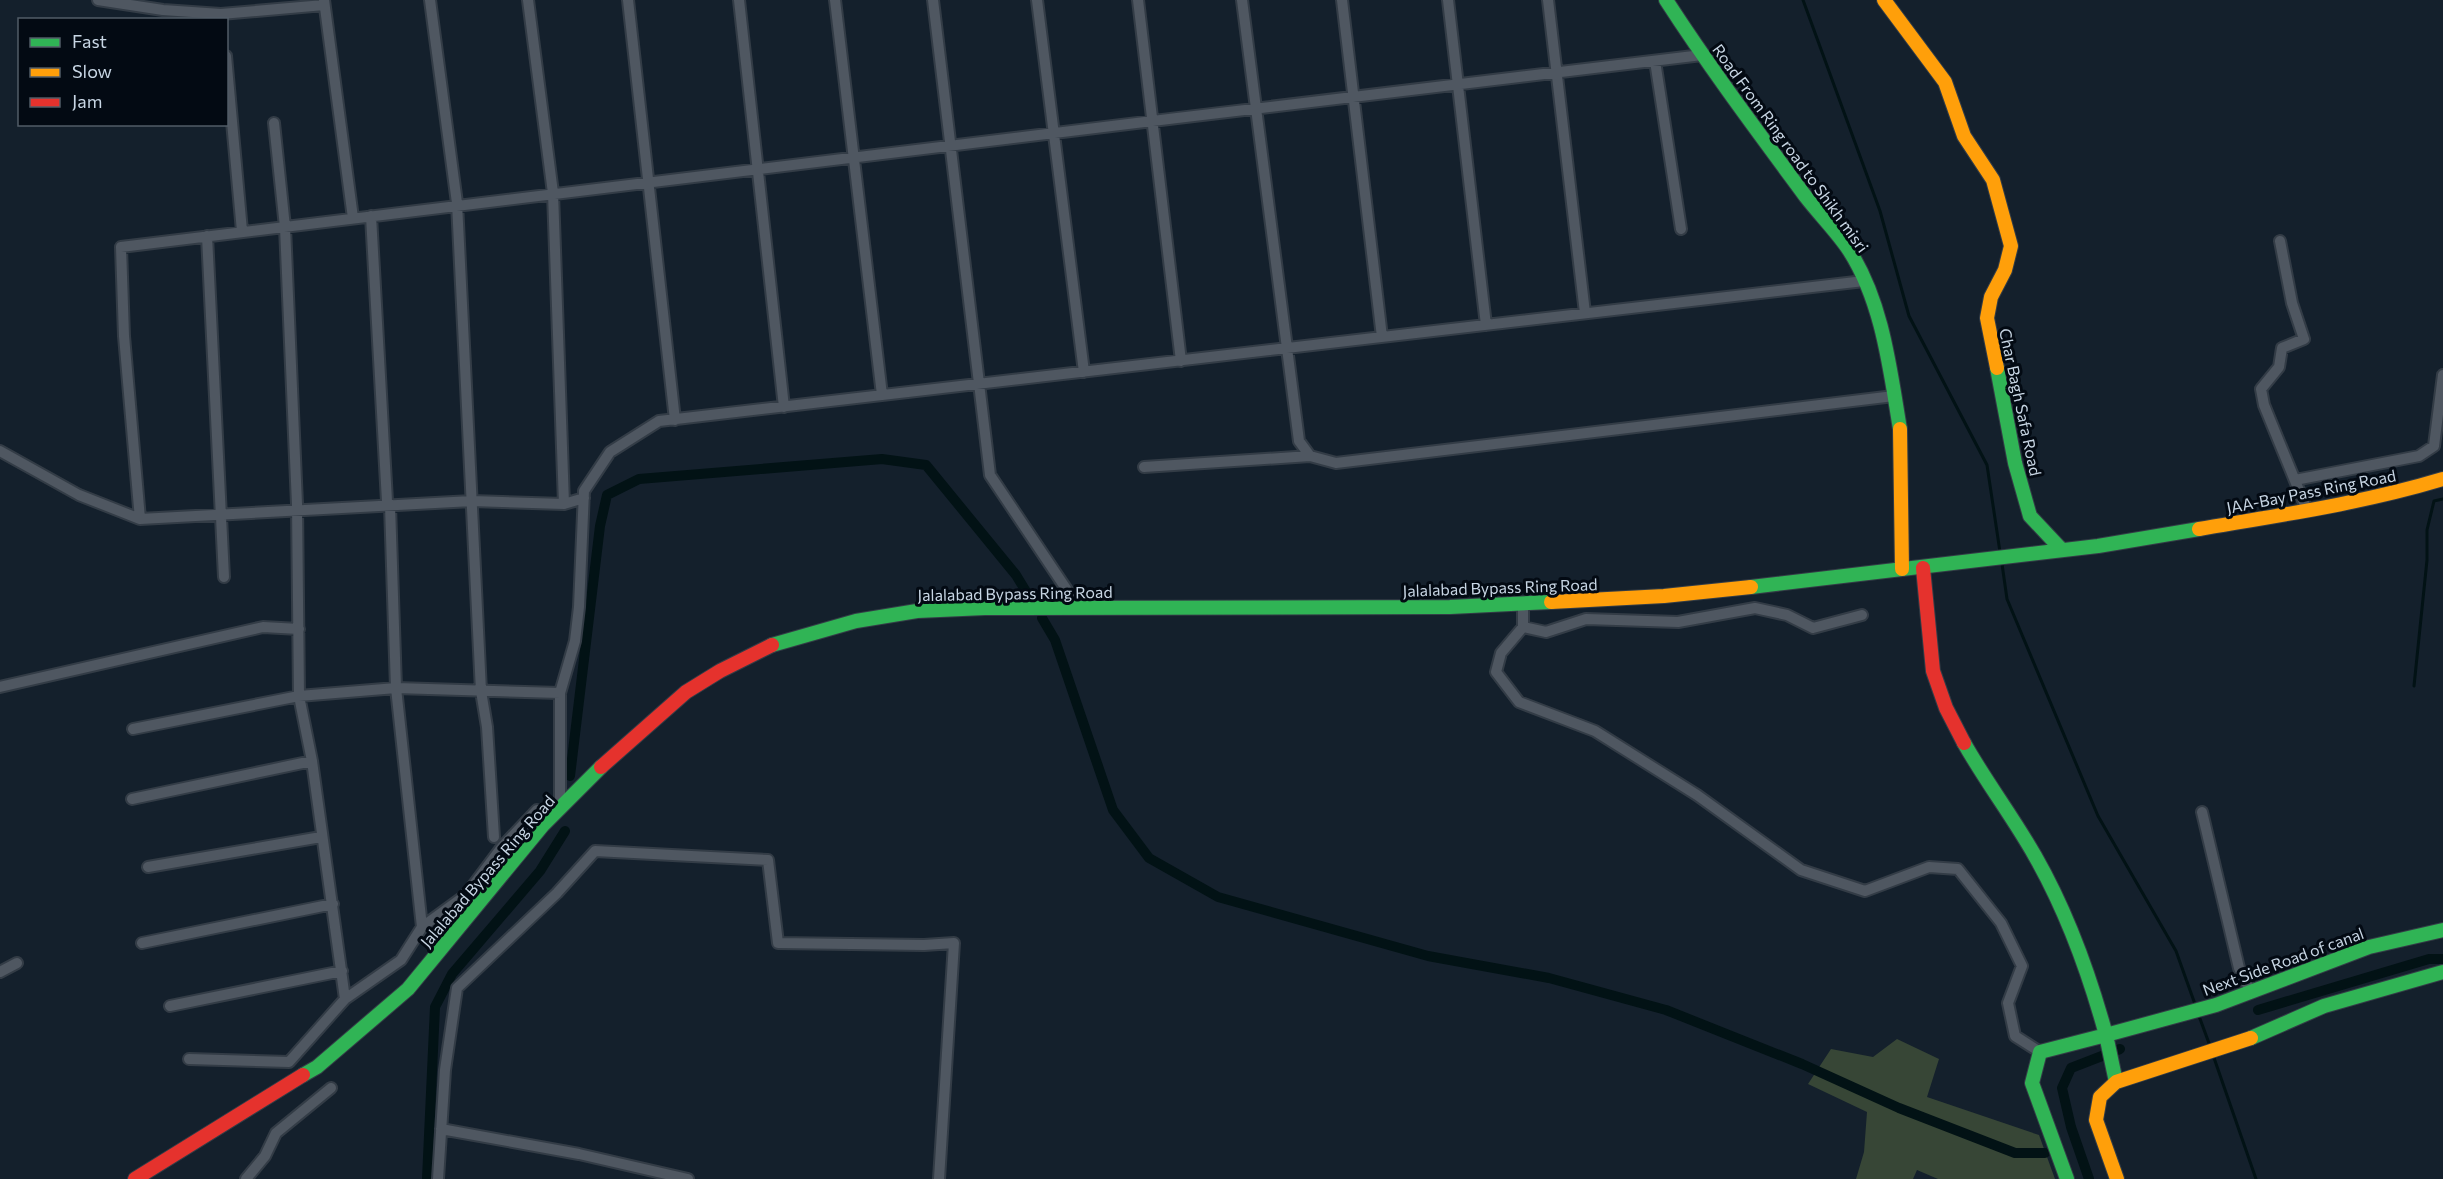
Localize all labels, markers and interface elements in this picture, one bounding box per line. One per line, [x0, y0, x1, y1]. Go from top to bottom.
legend [18, 18, 228, 126]
text: Fast [72, 30, 107, 52]
street label: Road From Ring road to Shikh misri [1709, 40, 1873, 256]
text: Slow [72, 60, 112, 82]
text: Jam [72, 90, 102, 112]
street label: Char Bagh Safa Road [1996, 327, 2046, 477]
street label: JAA-Bay Pass Ring Road [2225, 465, 2397, 517]
street label: Jalalabad Bypass Ring Road [1402, 574, 1598, 600]
street label: Jalalabad Bypass Ring Road [917, 582, 1113, 604]
street label: Jalalabad Bypass Ring Road [416, 791, 558, 951]
street label: Next Side Road of canal [2200, 923, 2366, 999]

